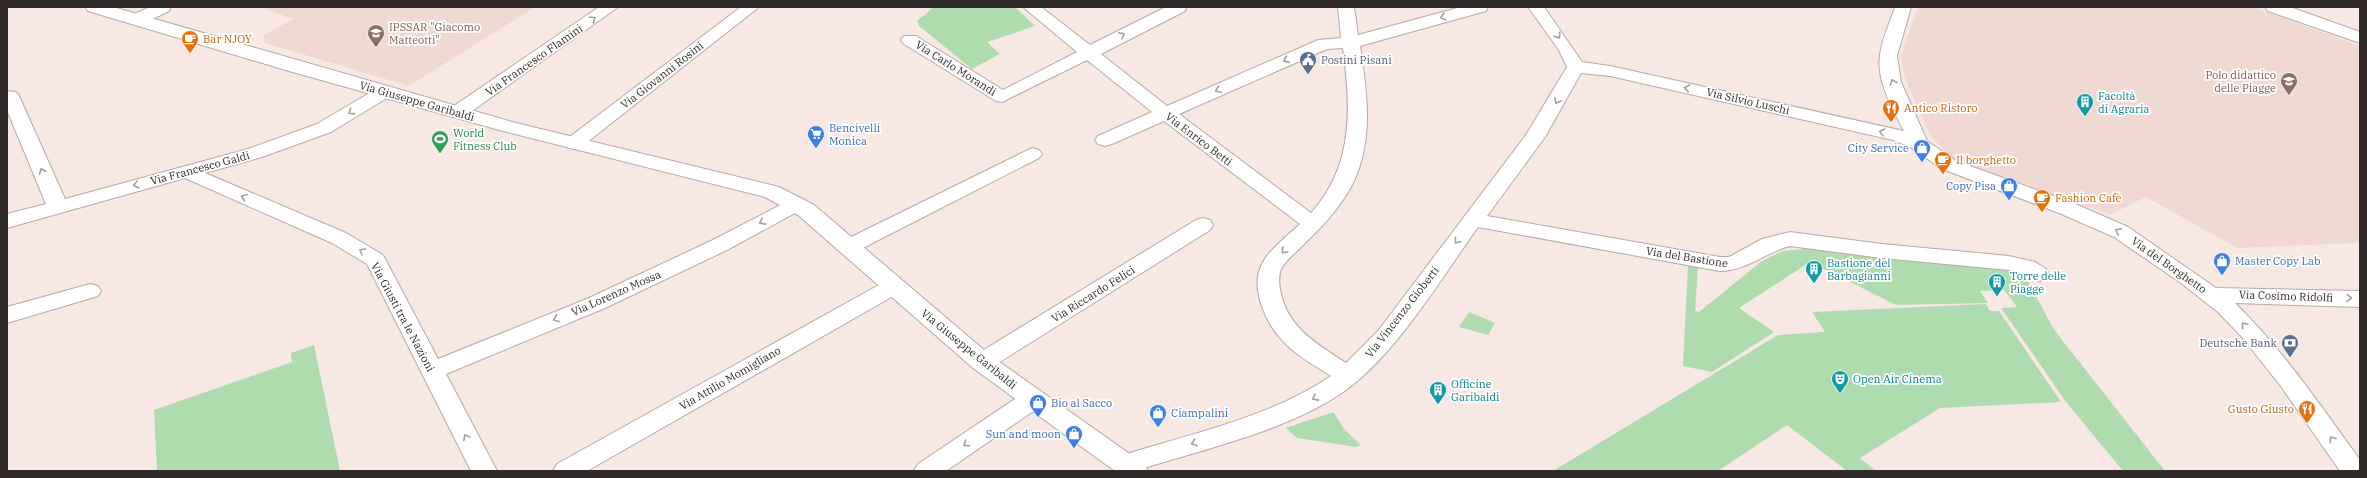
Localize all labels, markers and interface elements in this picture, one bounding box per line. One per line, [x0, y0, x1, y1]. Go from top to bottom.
one-way arrow [1439, 12, 1446, 21]
one-way arrow [589, 17, 596, 24]
place label: IPSSAR "Giacomo Matteotti" [389, 20, 480, 47]
street label: Via Francesco Flamini [483, 21, 586, 99]
school or university icon: IPSSAR "Giacomo Matteotti" [366, 23, 386, 48]
cafe icon: Bar NJOY [180, 29, 200, 54]
place label: Bar NJOY [203, 32, 252, 46]
one-way arrow [1553, 32, 1561, 39]
one-way arrow [1117, 33, 1125, 40]
street label: Via Carlo Morandi [913, 37, 1000, 99]
street label: Via Giovanni Rosini [618, 38, 707, 112]
public building icon: Postini Pisani [1298, 50, 1318, 75]
place label: Postini Pisani [1321, 53, 1392, 67]
one-way arrow [1283, 56, 1290, 64]
place label: Polo didattico delle Piagge [2205, 68, 2276, 95]
school or university icon: Polo didattico delle Piagge [2279, 71, 2299, 96]
street label: Via Giuseppe Garibaldi [358, 78, 477, 124]
one-way arrow [1890, 79, 1898, 86]
one-way arrow [1684, 84, 1690, 92]
one-way arrow [1215, 85, 1222, 93]
street label: Via Silvio Luschi [1705, 85, 1792, 118]
place label: Facoltà di Agraria [2098, 89, 2149, 116]
building icon: Facoltà di Agraria [2075, 92, 2095, 117]
one-way arrow [1554, 97, 1561, 104]
restaurant icon: Antico Ristoro [1881, 98, 1901, 123]
place label: Antico Ristoro [1904, 101, 1978, 115]
one-way arrow [348, 108, 355, 115]
street label: Via Enrico Betti [1163, 109, 1236, 169]
place label: Bencivelli Monica [829, 121, 881, 148]
supermarket icon: Bencivelli Monica [806, 124, 826, 149]
place label: World Fitness Club [453, 126, 517, 153]
one-way arrow [1879, 128, 1886, 137]
sports icon: World Fitness Club [430, 129, 450, 154]
shop icon: City Service [1912, 138, 1932, 163]
place label: City Service [1848, 141, 1909, 155]
street label: Via Francesco Galdi [149, 148, 252, 188]
cafe icon: Il borghetto [1933, 150, 1953, 175]
place label: Il borghetto [1956, 153, 2016, 167]
one-way arrow [39, 168, 47, 175]
shop icon: Copy Pisa [1999, 176, 2019, 201]
place label: Copy Pisa [1946, 179, 1996, 193]
one-way arrow [132, 181, 139, 189]
cafe icon: Fashion Cafè [2032, 188, 2052, 213]
place label: Fashion Cafè [2055, 191, 2122, 205]
one-way arrow [241, 194, 249, 202]
one-way arrow [759, 218, 767, 225]
one-way arrow [2115, 228, 2122, 236]
street label: Via del Borghetto [2129, 234, 2209, 296]
one-way arrow [1454, 237, 1462, 244]
street label: Via del Bastione [1645, 244, 1729, 270]
one-way arrow [1282, 246, 1289, 254]
one-way arrow [359, 249, 366, 256]
shop icon: Master Copy Lab [2212, 251, 2232, 276]
place label: Master Copy Lab [2235, 254, 2321, 268]
place label: Bastione del Barbagianni [1827, 256, 1891, 283]
building icon: Bastione del Barbagianni [1804, 259, 1824, 284]
street label: Via Giusti tra le Nazioni [368, 260, 438, 375]
street label: Via Riccardo Felici [1049, 262, 1138, 325]
street label: Via Vincenzo Gioberti [1362, 263, 1442, 360]
street label: Via Lorenzo Mossa [569, 267, 663, 319]
place label: Torre delle Piagge [2010, 269, 2066, 296]
building icon: Torre delle Piagge [1987, 272, 2007, 297]
street label: Via Cosimo Ridolfi [2239, 287, 2333, 305]
one-way arrow [2346, 294, 2352, 303]
street label: Via Giuseppe Garibaldi [918, 306, 1020, 392]
one-way arrow [553, 315, 560, 323]
one-way arrow [2242, 322, 2249, 330]
bank icon: Deutsche Bank [2280, 333, 2300, 358]
place label: Deutsche Bank [2199, 336, 2278, 350]
street label: Via Attilio Momigliano [677, 343, 783, 413]
theatre icon: Open Air Cinema [1830, 369, 1850, 394]
place label: Open Air Cinema [1853, 372, 1942, 386]
place label: Officine Garibaldi [1451, 377, 1500, 404]
building icon: Officine Garibaldi [1428, 380, 1448, 405]
shop icon: Bio al Sacco [1028, 393, 1048, 418]
one-way arrow [1312, 393, 1319, 401]
place label: Bio al Sacco [1051, 396, 1112, 410]
restaurant icon: Gusto Giusto [2297, 399, 2317, 424]
place label: Gusto Giusto [2228, 402, 2294, 416]
shop icon: Ciampalini [1148, 403, 1168, 428]
place label: Ciampalini [1171, 406, 1229, 420]
shop icon: Sun and moon [1064, 424, 1084, 449]
place label: Sun and moon [986, 427, 1061, 441]
one-way arrow [463, 433, 471, 441]
one-way arrow [2329, 437, 2336, 444]
one-way arrow [1190, 438, 1197, 447]
one-way arrow [964, 439, 971, 446]

